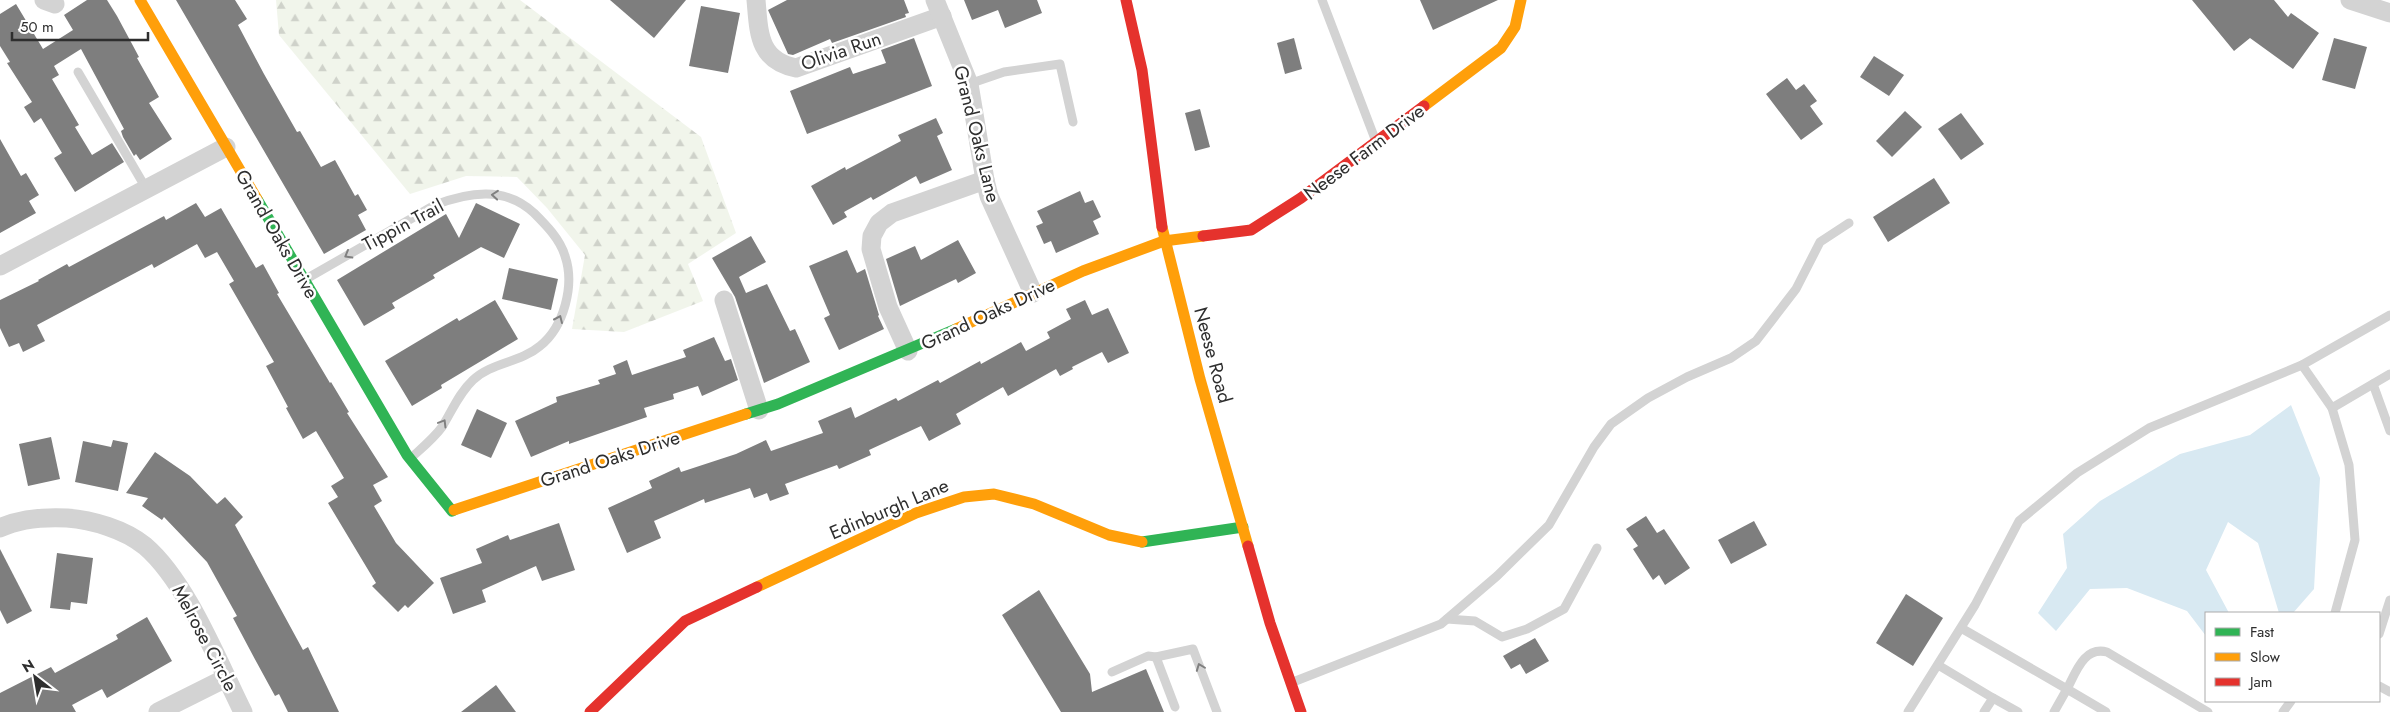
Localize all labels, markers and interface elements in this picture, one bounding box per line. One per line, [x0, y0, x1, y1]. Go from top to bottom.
scale bar [12, 10, 149, 42]
text: 50 m [20, 16, 54, 38]
street label: Olivia Run [797, 25, 885, 77]
street label: Grand Oaks Lane [947, 63, 1007, 205]
street label: Neese Farm Drive [1298, 98, 1430, 206]
street label: Grand Oaks Drive [229, 164, 325, 304]
one-way arrow [491, 189, 499, 200]
street label: Tippin Trail [358, 192, 448, 258]
one-way arrow [344, 248, 353, 258]
street label: Grand Oaks Drive [917, 271, 1060, 357]
street label: Neese Road [1187, 304, 1239, 406]
one-way arrow [553, 315, 564, 324]
one-way arrow [437, 420, 447, 429]
street label: Grand Oaks Drive [537, 424, 683, 494]
street label: Edinburgh Lane [825, 472, 953, 546]
street label: Melrose Circle [166, 580, 244, 696]
legend [2205, 612, 2380, 702]
text: Fast [2250, 621, 2274, 643]
text: Slow [2250, 646, 2281, 668]
north arrow [10, 652, 60, 702]
text: N [18, 654, 38, 677]
one-way arrow [1196, 663, 1206, 671]
text: Jam [2248, 671, 2273, 693]

